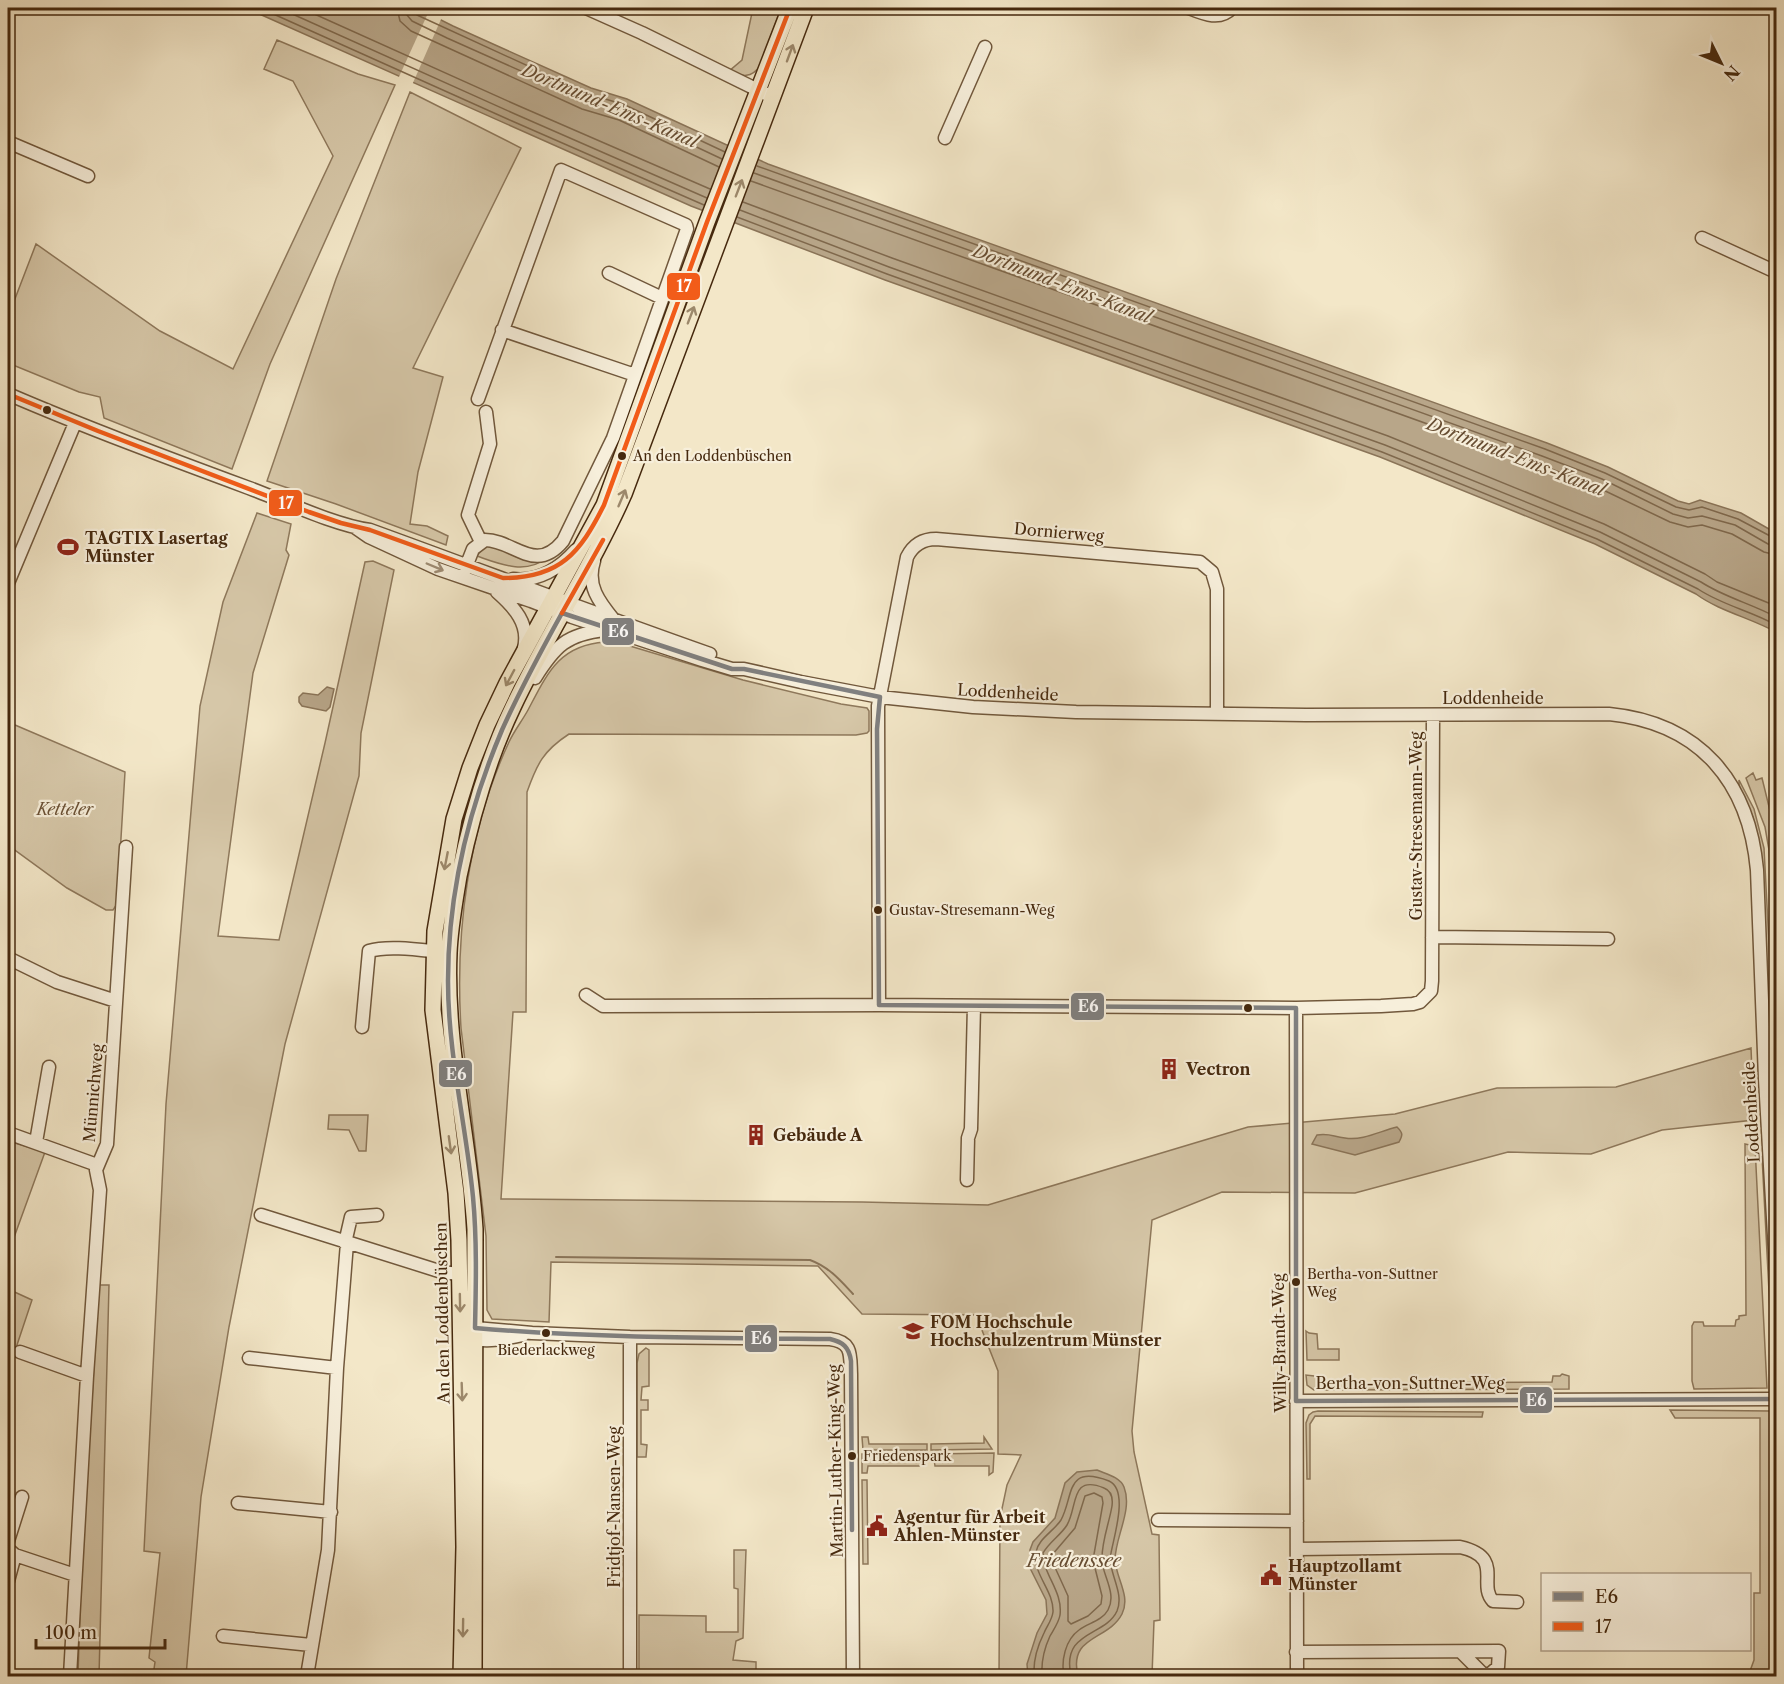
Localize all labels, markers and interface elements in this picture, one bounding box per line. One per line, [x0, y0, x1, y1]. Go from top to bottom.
north arrow [1691, 33, 1751, 93]
one-way arrow [786, 44, 797, 62]
water label: Dortmund-Ems-Kanal [517, 58, 704, 154]
text: N [1720, 61, 1744, 85]
one-way arrow [734, 179, 745, 197]
water label: Dortmund-Ems-Kanal [968, 239, 1156, 329]
line badge: 17 [666, 272, 701, 301]
text: 17 [676, 276, 692, 296]
one-way arrow [686, 306, 697, 325]
unlabelled marker [41, 404, 53, 416]
water label: Dortmund-Ems-Kanal [1422, 412, 1610, 502]
place label: An den Loddenbüschen [632, 447, 792, 465]
marker: An den Loddenbüschen [616, 450, 628, 462]
line badge: 17 [268, 489, 303, 517]
one-way arrow [617, 489, 629, 507]
text: 17 [278, 493, 294, 513]
street label: Dornierweg [1013, 518, 1105, 546]
place label: TAGTIX Lasertag Münster [85, 528, 228, 566]
sports icon: TAGTIX Lasertag Münster [56, 535, 80, 559]
one-way arrow [425, 562, 443, 573]
line badge: E6 [601, 617, 635, 646]
text: E6 [607, 621, 629, 641]
one-way arrow [504, 669, 516, 686]
street label: Loddenheide [957, 679, 1059, 705]
street label: Loddenheide [1442, 688, 1544, 708]
street label: Gustav-Stresemann-Weg [1406, 731, 1426, 920]
park label: Ketteler [35, 799, 95, 819]
one-way arrow [440, 851, 451, 870]
place label: Gustav-Stresemann-Weg [889, 901, 1055, 919]
marker: Gustav-Stresemann-Weg [872, 904, 884, 916]
line badge: E6 [1070, 992, 1105, 1021]
text: E6 [1077, 996, 1099, 1016]
unlabelled marker [1242, 1002, 1254, 1014]
street label: Münnichweg [79, 1042, 107, 1143]
building icon: Vectron [1157, 1057, 1181, 1081]
line badge: E6 [438, 1059, 473, 1088]
place label: Vectron [1185, 1059, 1250, 1079]
street label: Loddenheide [1738, 1061, 1764, 1163]
text: E6 [445, 1064, 467, 1084]
building icon: Gebäude A [744, 1123, 768, 1147]
place label: Gebäude A [773, 1125, 863, 1145]
one-way arrow [444, 1135, 455, 1155]
street label: An den Loddenbüschen [430, 1222, 454, 1405]
place label: Bertha-von-Suttner Weg [1306, 1265, 1438, 1301]
street label: Willy-Brandt-Weg [1268, 1273, 1290, 1414]
marker: Bertha-von-Suttner Weg [1290, 1276, 1302, 1288]
one-way arrow [454, 1293, 466, 1313]
place label: FOM Hochschule Hochschulzentrum Münster [930, 1312, 1161, 1350]
school or university icon: FOM Hochschule Hochschulzentrum Münster [901, 1319, 925, 1343]
line badge: E6 [744, 1324, 778, 1353]
marker: Biederlackweg [540, 1327, 552, 1339]
text: E6 [750, 1328, 772, 1348]
place label: Biederlackweg [497, 1341, 595, 1359]
street label: Martin-Luther-King-Weg [823, 1364, 847, 1558]
street label: Bertha-von-Suttner-Weg [1315, 1373, 1505, 1393]
one-way arrow [456, 1381, 467, 1401]
line badge: E6 [1519, 1386, 1553, 1414]
text: E6 [1525, 1390, 1547, 1410]
street label: Fridtjof-Nansen-Weg [604, 1426, 624, 1588]
place label: Friedenspark [863, 1447, 952, 1465]
marker: Friedenspark [846, 1450, 858, 1462]
place label: Agentur für Arbeit Ahlen-Münster [893, 1507, 1046, 1545]
public building icon: Agentur für Arbeit Ahlen-Münster [865, 1514, 889, 1538]
water label: Friedenssee [1025, 1550, 1123, 1572]
place label: Hauptzollamt Münster [1288, 1556, 1402, 1594]
public building icon: Hauptzollamt Münster [1259, 1563, 1283, 1587]
legend [1541, 1573, 1751, 1651]
text: E6 [1595, 1586, 1618, 1608]
scale bar [36, 1612, 165, 1650]
text: 17 [1595, 1616, 1612, 1638]
one-way arrow [457, 1618, 468, 1638]
text: 100 m [45, 1622, 97, 1644]

